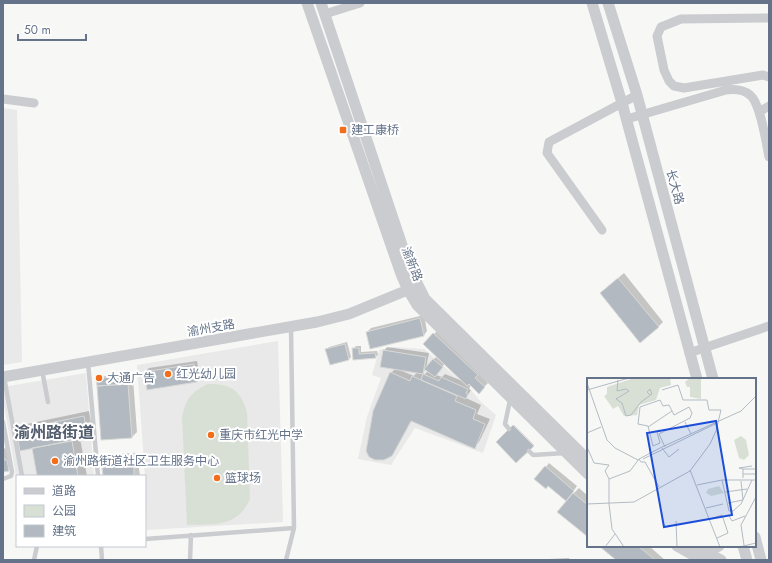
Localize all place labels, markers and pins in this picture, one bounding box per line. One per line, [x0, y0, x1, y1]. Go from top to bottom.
place label: 建工康桥 [351, 121, 399, 139]
marker: 建工康桥 [338, 125, 348, 135]
place label: 红光幼儿园 [176, 365, 236, 383]
place label: 大通广告 [107, 369, 155, 387]
marker: 红光幼儿园 [163, 369, 173, 379]
marker: 大通广告 [94, 373, 104, 383]
place label: 重庆市红光中学 [219, 426, 303, 444]
marker: 重庆市红光中学 [206, 430, 216, 440]
place label: 渝州路街道社区卫生服务中心 [63, 452, 219, 470]
marker: 渝州路街道社区卫生服务中心 [50, 456, 60, 466]
place label: 篮球场 [225, 469, 261, 487]
marker: 篮球场 [212, 473, 222, 483]

